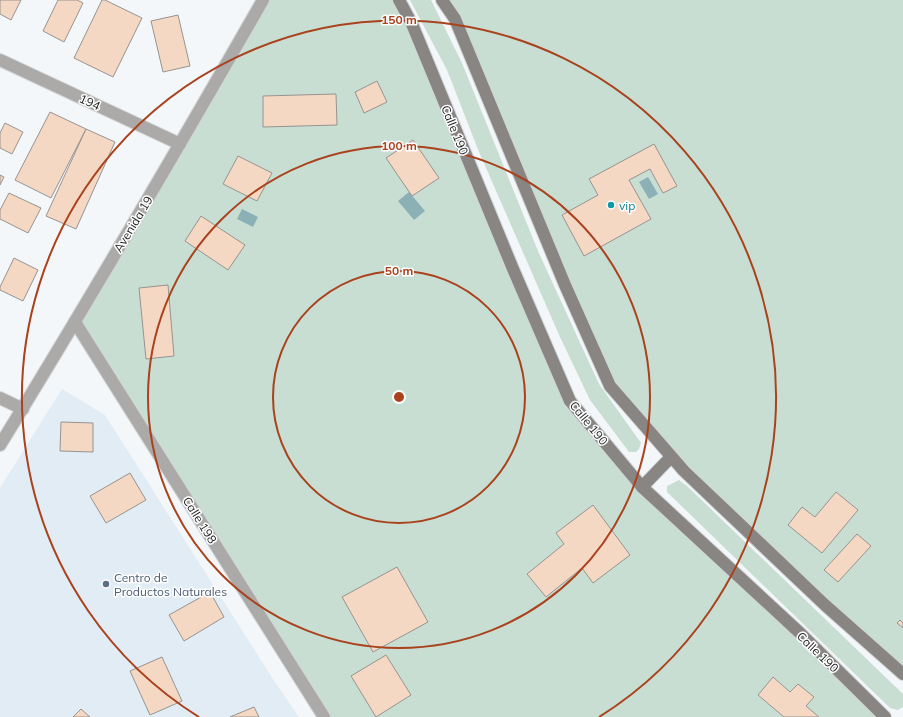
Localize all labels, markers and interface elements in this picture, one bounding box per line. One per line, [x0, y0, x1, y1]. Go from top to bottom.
text: 150 m [381, 12, 417, 27]
street label: 194 [77, 91, 103, 113]
street label: Calle 190 [438, 103, 472, 157]
text: 100 m [381, 138, 417, 153]
street label: Avenida 19 [110, 193, 156, 255]
place label: vip [619, 198, 635, 213]
marker: vip [606, 200, 616, 210]
text: 50 m [385, 263, 413, 278]
centre of rings [392, 390, 406, 404]
street label: Calle 190 [567, 398, 611, 448]
street label: Calle 198 [180, 494, 220, 546]
place label: Centro de Productos Naturales [114, 570, 227, 599]
marker: Centro de Productos Naturales [101, 579, 111, 589]
street label: Calle 190 [794, 628, 842, 676]

